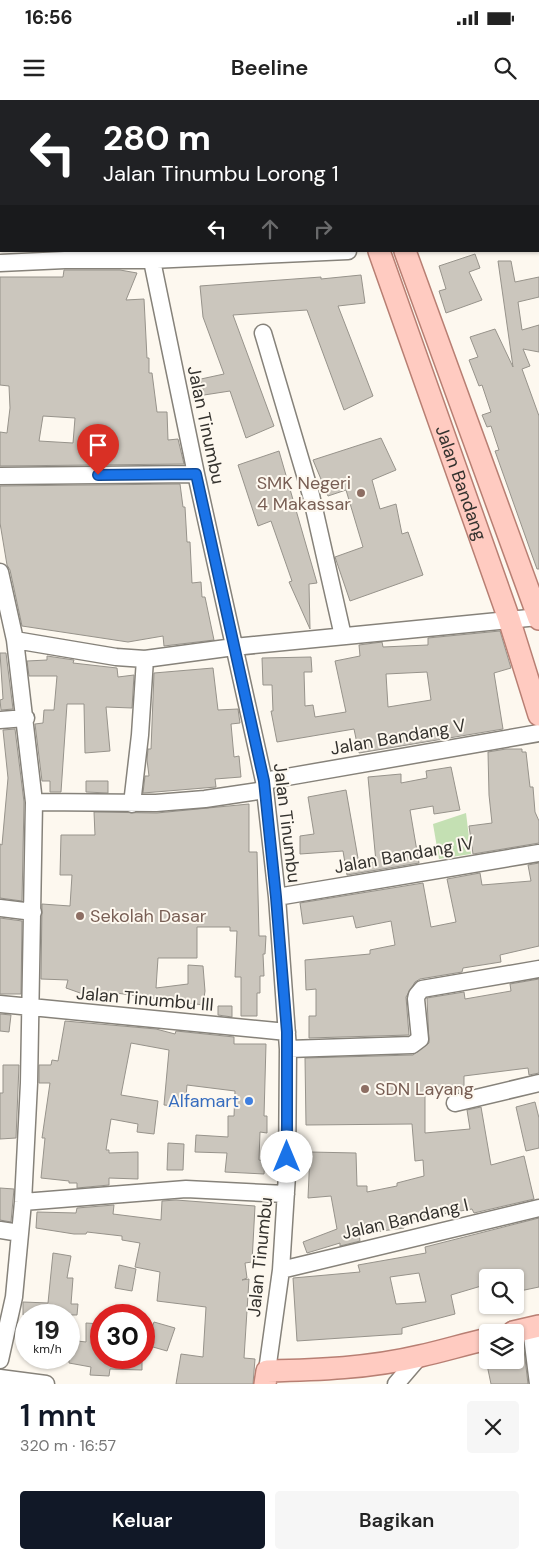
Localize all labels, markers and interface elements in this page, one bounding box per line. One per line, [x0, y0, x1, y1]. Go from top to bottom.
text: 16:56 [25, 5, 73, 30]
text: Beeline [231, 53, 308, 82]
icon: menu [20, 54, 48, 82]
icon: search [491, 54, 519, 82]
text: 280 m [103, 115, 211, 161]
icon: left [20, 120, 85, 185]
text: Jalan Tinumbu Lorong 1 [103, 159, 339, 188]
icon: left [203, 215, 231, 243]
icon: ahead [256, 215, 284, 243]
icon: right [309, 215, 337, 243]
street label: Jalan Tinumbu [182, 364, 230, 486]
street label: Jalan Bandang [430, 422, 492, 544]
pin [77, 424, 119, 475]
icon: arrive [84, 431, 112, 459]
place label: SMK Negeri 4 Makassar [257, 471, 351, 516]
marker: SMK Negeri 4 Makassar [355, 487, 367, 499]
street label: Jalan Bandang V [328, 713, 468, 761]
street label: Jalan Tinumbu [268, 762, 306, 884]
street label: Jalan Bandang IV [332, 831, 476, 879]
place label: Sekolah Dasar [90, 904, 207, 928]
marker: Sekolah Dasar [74, 910, 86, 922]
street label: Jalan Tinumbu III [75, 981, 215, 1017]
place label: SDN Layang [375, 1077, 474, 1101]
marker: SDN Layang [359, 1083, 371, 1095]
place label: Alfamart [168, 1089, 239, 1113]
marker: Alfamart [243, 1095, 255, 1107]
position arrow [260, 1130, 312, 1182]
street label: Jalan Bandang I [339, 1193, 471, 1245]
street label: Jalan Tinumbu [242, 1196, 278, 1318]
map controls [479, 1269, 524, 1369]
button: search [479, 1269, 524, 1314]
speed limit sign: 30 [90, 1304, 155, 1369]
text: 19 [35, 1314, 60, 1347]
button: layers [479, 1324, 524, 1369]
text: km/h [33, 1341, 62, 1357]
text: 1 mnt [20, 1396, 96, 1435]
button: close [467, 1401, 519, 1453]
text: 320 m · 16:57 [20, 1435, 116, 1456]
button: Keluar [20, 1491, 265, 1549]
button: Bagikan [275, 1491, 519, 1549]

